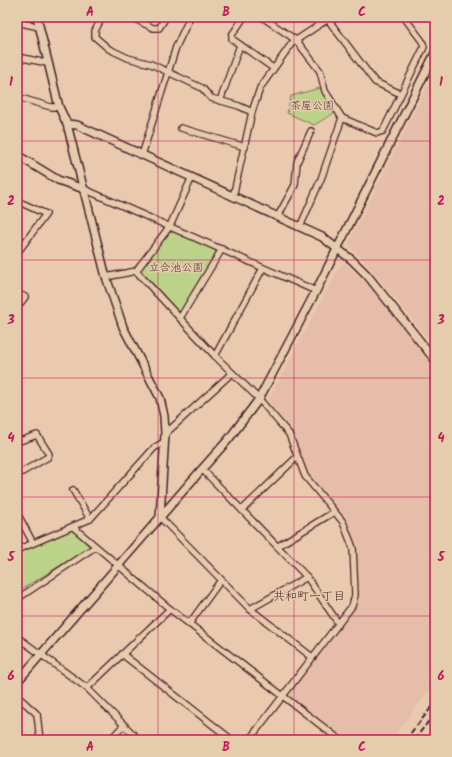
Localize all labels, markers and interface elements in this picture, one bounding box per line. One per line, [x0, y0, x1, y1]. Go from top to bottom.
text: A [86, 2, 94, 23]
text: B [222, 2, 230, 23]
text: C [358, 2, 366, 23]
text: 1 [9, 72, 13, 93]
text: 1 [439, 72, 443, 93]
park label: 茶屋公園 [290, 97, 334, 115]
text: 2 [7, 191, 15, 212]
text: 2 [437, 191, 445, 212]
park label: 立合池公園 [149, 259, 204, 277]
text: 3 [6, 310, 15, 331]
text: 3 [436, 310, 445, 331]
text: 4 [7, 428, 15, 449]
text: 4 [437, 428, 445, 449]
text: 5 [7, 547, 16, 568]
text: 5 [437, 547, 446, 568]
district label: 共和町一丁目 [273, 587, 345, 606]
text: 6 [7, 666, 15, 687]
text: 6 [437, 666, 445, 687]
text: A [86, 737, 94, 757]
text: B [222, 737, 230, 757]
text: C [358, 737, 366, 757]

